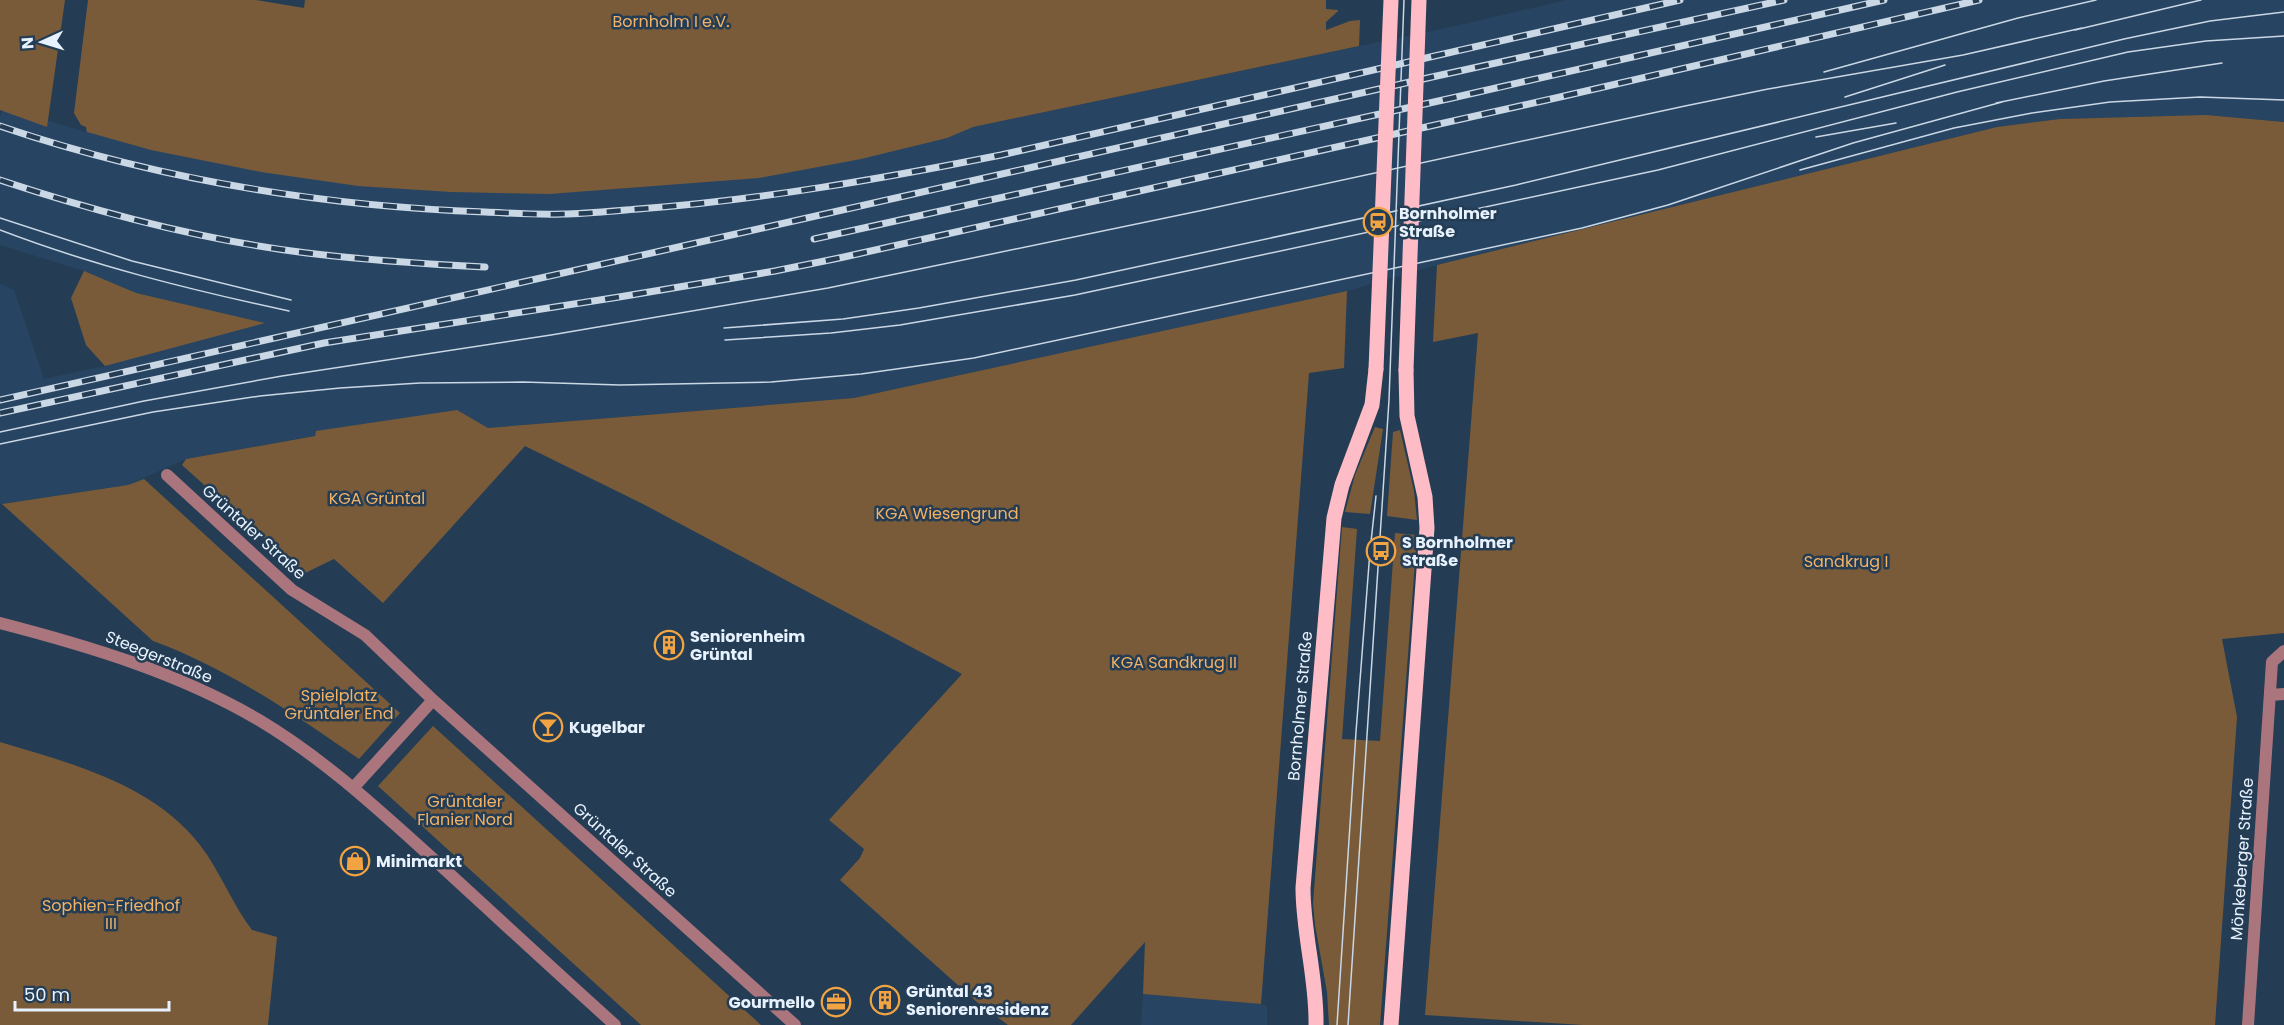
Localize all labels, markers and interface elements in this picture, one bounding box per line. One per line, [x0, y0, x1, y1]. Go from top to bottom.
park label: Bornholm I e.V. [612, 10, 730, 33]
north arrow [12, 12, 72, 72]
text: N [16, 36, 39, 50]
place label: Bornholmer Straße [1399, 202, 1497, 243]
station icon: Bornholmer Straße [1362, 206, 1394, 238]
street label: Grüntaler Straße [197, 479, 311, 585]
park label: KGA Grüntal [329, 487, 425, 510]
park label: KGA Wiesengrund [875, 502, 1019, 525]
place label: S Bornholmer Straße [1402, 531, 1513, 572]
bus stop icon: S Bornholmer Straße [1365, 535, 1397, 567]
park label: Sandkrug I [1804, 550, 1888, 573]
street label: Steegerstraße [102, 625, 216, 689]
place label: Seniorenheim Grüntal [690, 625, 805, 666]
building icon: Seniorenheim Grüntal [653, 629, 685, 661]
street label: Bornholmer Straße [1282, 630, 1318, 782]
park label: KGA Sandkrug II [1111, 651, 1237, 674]
park label: Spielplatz Grüntaler End [285, 684, 393, 725]
bar icon: Kugelbar [532, 711, 564, 743]
place label: Kugelbar [569, 716, 645, 739]
street label: Mönkeberger Straße [2225, 777, 2259, 941]
park label: Grüntaler Flanier Nord [417, 790, 513, 831]
street label: Grüntaler Straße [568, 797, 682, 903]
shop icon: Minimarkt [339, 845, 371, 877]
place label: Minimarkt [376, 850, 462, 873]
park label: Sophien-Friedhof III [42, 894, 180, 935]
scale bar [15, 974, 170, 1012]
place label: Grüntal 43 Seniorenresidenz [906, 980, 1049, 1021]
text: 50 m [24, 982, 70, 1007]
building icon: Grüntal 43 Seniorenresidenz [869, 984, 901, 1016]
office icon: Gourmello [820, 986, 852, 1018]
place label: Gourmello [729, 991, 815, 1014]

